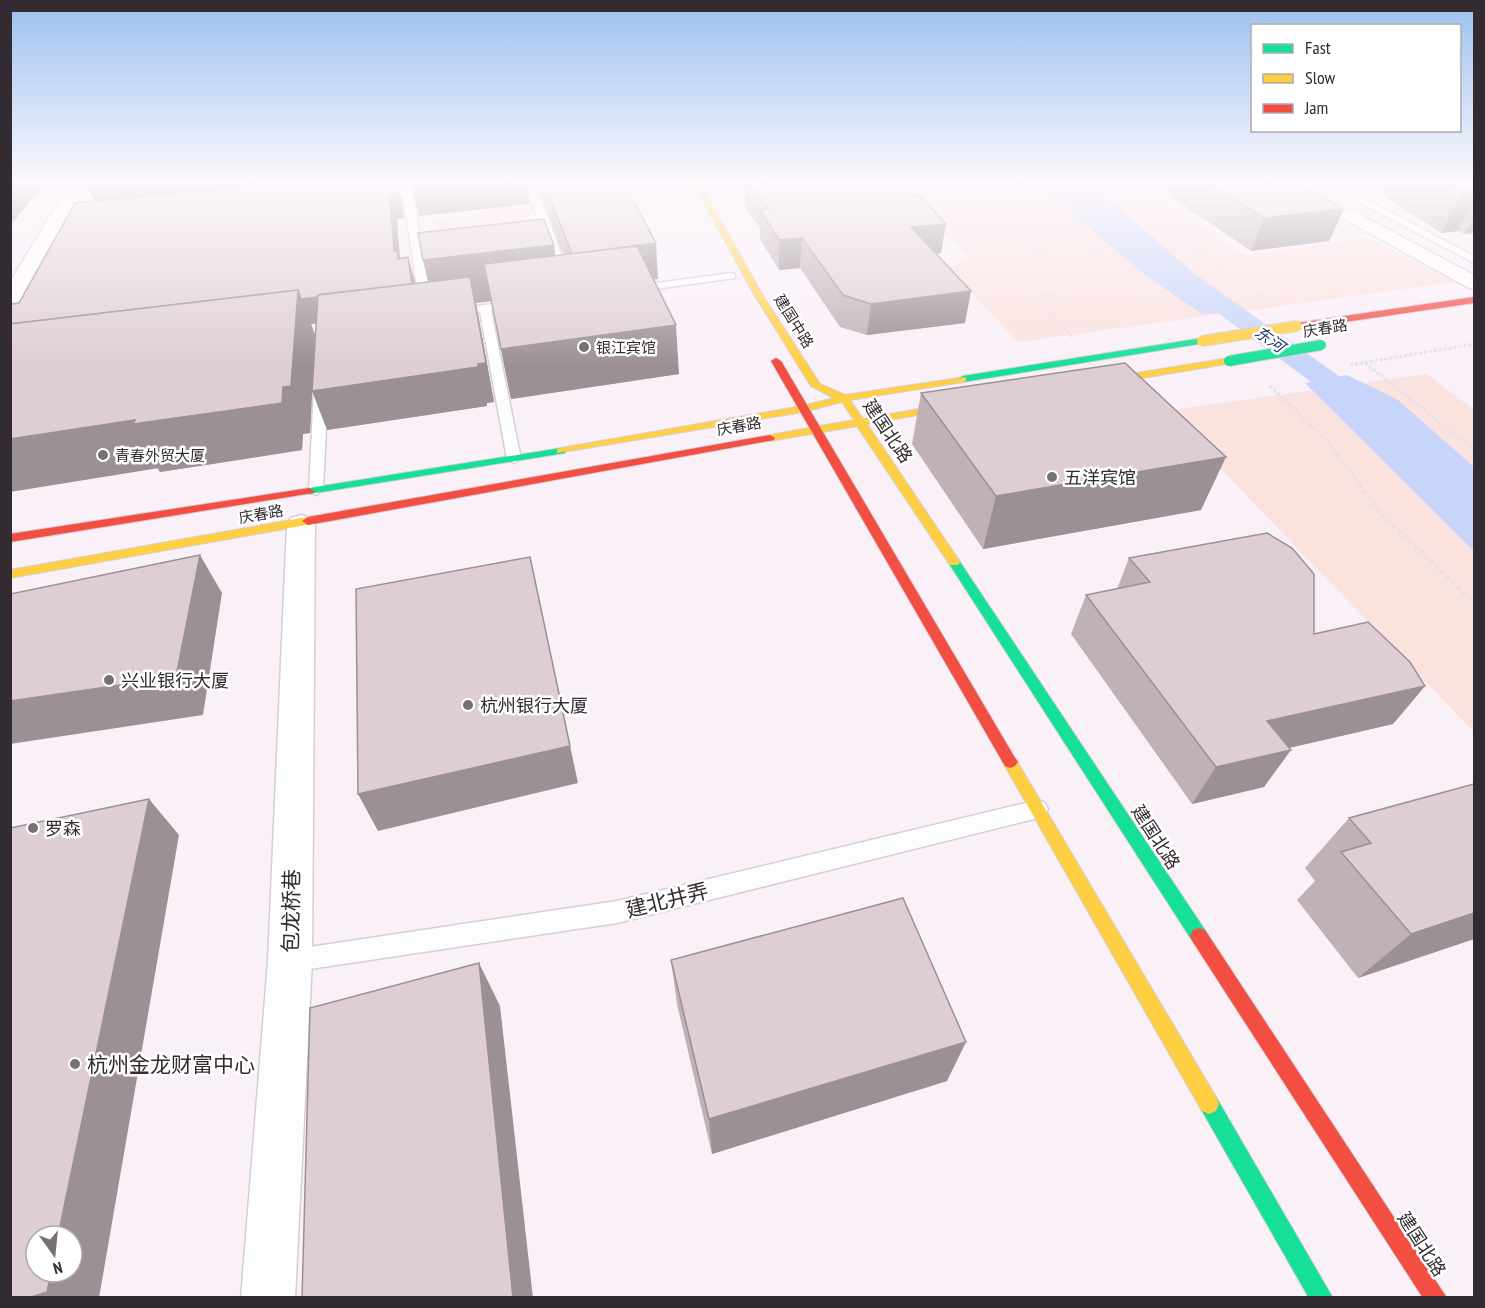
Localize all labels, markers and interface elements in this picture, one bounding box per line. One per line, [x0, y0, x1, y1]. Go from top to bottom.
legend [1251, 24, 1461, 132]
text: Fast [1305, 36, 1331, 59]
text: Slow [1305, 66, 1336, 89]
text: Jam [1304, 96, 1328, 119]
street label: 建国中路 [770, 291, 818, 351]
street label: 庆春路 [1301, 315, 1349, 341]
water label: 东河 [1251, 322, 1291, 358]
place label: 银江宾馆 [596, 338, 656, 357]
marker: 银江宾馆 [577, 340, 591, 354]
street label: 建国北路 [858, 395, 918, 467]
street label: 庆春路 [715, 413, 763, 439]
place label: 青春外贸大厦 [115, 446, 205, 465]
marker: 青春外贸大厦 [96, 448, 110, 462]
place label: 五洋宾馆 [1064, 466, 1136, 489]
marker: 五洋宾馆 [1045, 470, 1059, 484]
street label: 庆春路 [237, 501, 285, 527]
place label: 兴业银行大厦 [121, 669, 229, 692]
marker: 兴业银行大厦 [102, 673, 116, 687]
place label: 杭州银行大厦 [480, 694, 588, 717]
marker: 杭州银行大厦 [461, 698, 475, 712]
street label: 建国北路 [1127, 801, 1185, 873]
place label: 罗森 [45, 817, 81, 840]
marker: 罗森 [26, 821, 40, 835]
street label: 包龙桥巷 [277, 869, 305, 953]
street label: 建北井弄 [623, 877, 711, 923]
place label: 杭州金龙财富中心 [87, 1051, 255, 1078]
marker: 杭州金龙财富中心 [68, 1057, 82, 1071]
street label: 建国北路 [1393, 1208, 1451, 1280]
north arrow [24, 1224, 84, 1284]
text: N [51, 1258, 65, 1279]

